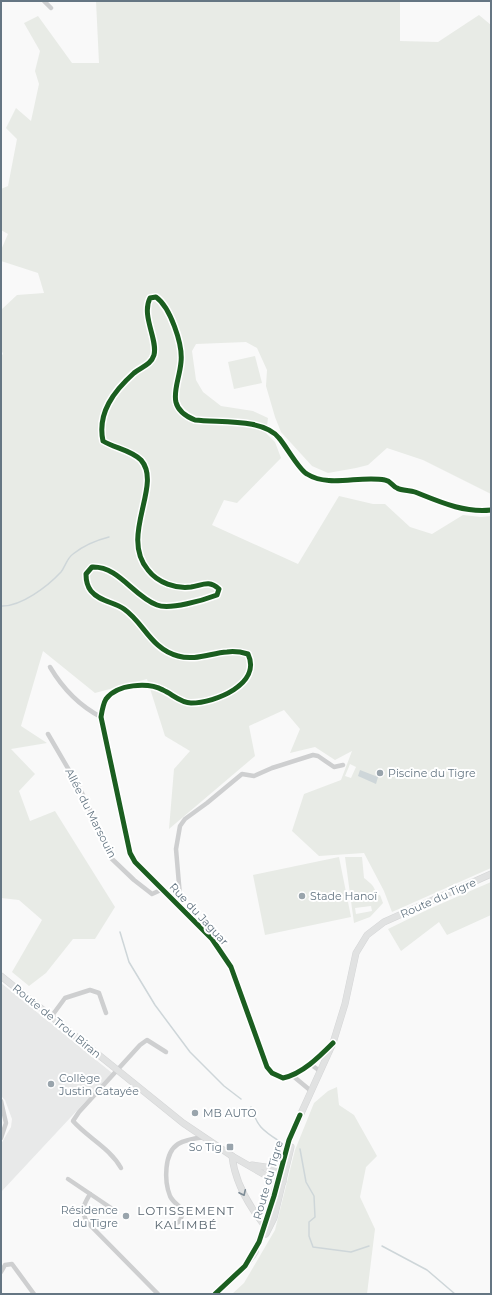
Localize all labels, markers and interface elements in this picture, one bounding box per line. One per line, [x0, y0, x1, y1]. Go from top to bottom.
street label: Allée du Marsouin [62, 766, 120, 860]
place label: Piscine du Tigre [388, 766, 476, 780]
marker: Piscine du Tigre [375, 768, 385, 778]
street label: Route du Tigre [398, 875, 478, 921]
street label: Rue du Jaguar [166, 880, 232, 948]
place label: Stade Hanoï [310, 889, 377, 903]
marker: Stade Hanoï [297, 891, 307, 901]
street label: Route de Trou Biran [10, 981, 104, 1061]
place label: Collège Justin Catayée [58, 1071, 139, 1098]
marker: Collège Justin Catayée [46, 1079, 56, 1089]
place label: MB AUTO [203, 1106, 256, 1120]
marker: MB AUTO [190, 1108, 200, 1118]
street label: Route du Tigre [250, 1139, 286, 1221]
place label: So Tig [189, 1140, 222, 1154]
marker: So Tig [225, 1142, 235, 1152]
one-way arrow [238, 1189, 246, 1196]
place label: Résidence du Tigre [61, 1203, 118, 1230]
district label: LOTISSEMENT KALIMBÉ [137, 1203, 235, 1232]
marker: Résidence du Tigre [121, 1211, 131, 1221]

